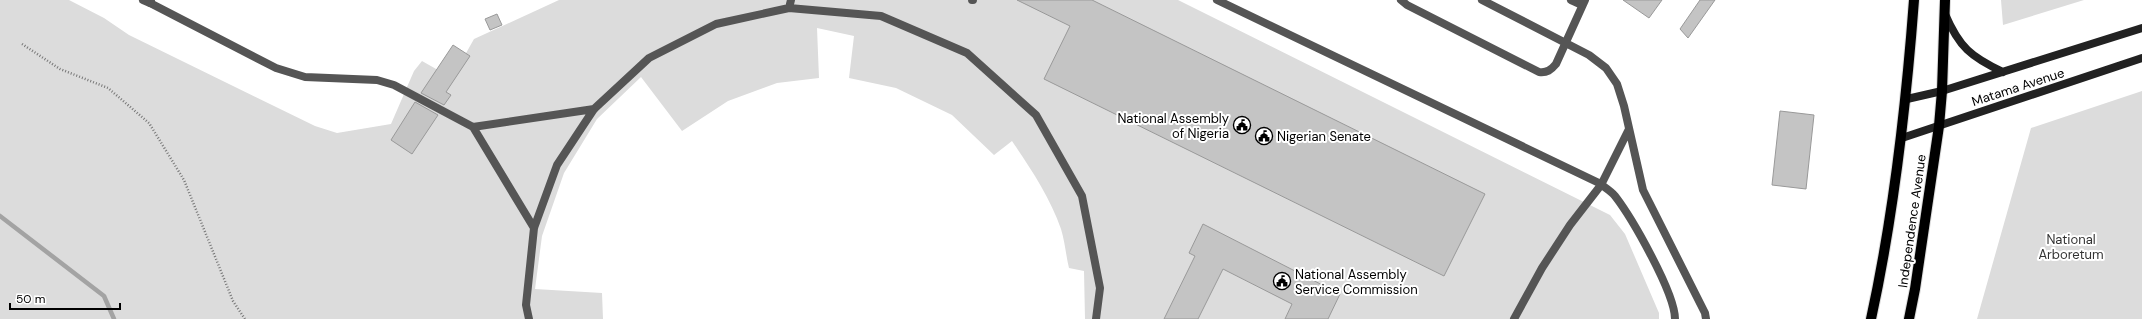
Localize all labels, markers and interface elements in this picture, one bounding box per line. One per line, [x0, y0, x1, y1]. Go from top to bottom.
street label: Matama Avenue [1970, 64, 2066, 110]
place label: National Assembly of Nigeria [1117, 110, 1229, 142]
public building icon: National Assembly of Nigeria [1232, 115, 1252, 135]
public building icon: Nigerian Senate [1254, 126, 1274, 146]
place label: Nigerian Senate [1277, 128, 1371, 145]
street label: Independence Avenue [1894, 153, 1930, 289]
park label: National Arboretum [2038, 231, 2104, 263]
place label: National Assembly Service Commission [1295, 266, 1418, 298]
public building icon: National Assembly Service Commission [1272, 271, 1292, 291]
scale bar [10, 285, 120, 311]
text: 50 m [16, 291, 45, 307]

